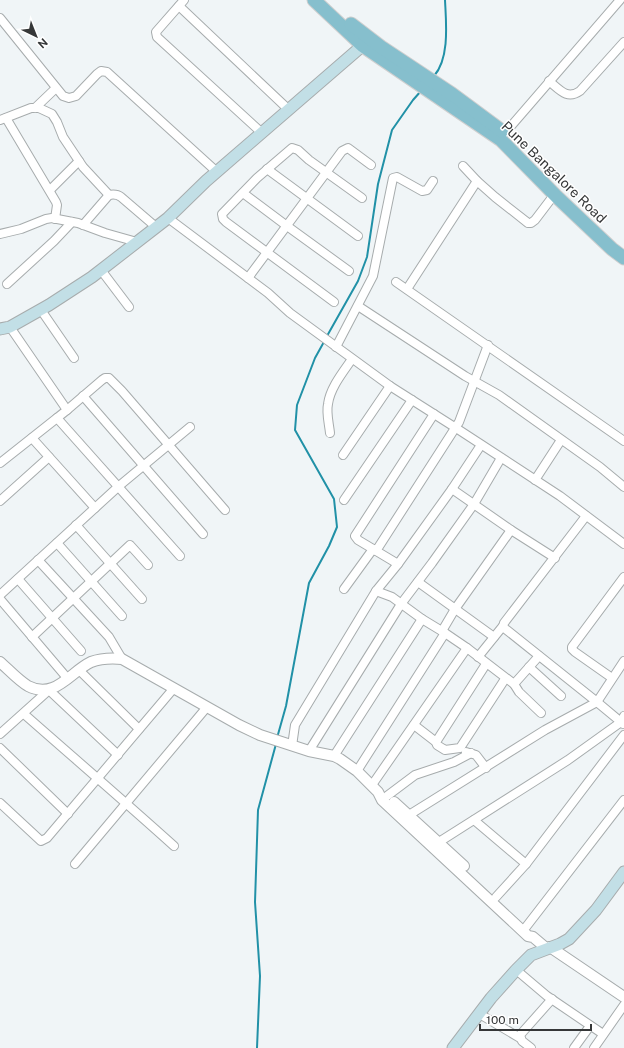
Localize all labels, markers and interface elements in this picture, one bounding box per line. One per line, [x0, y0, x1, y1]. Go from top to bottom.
north arrow [16, 16, 56, 56]
text: N [36, 36, 50, 51]
street label: Pune Bangalore Road [498, 118, 610, 226]
scale bar [480, 1006, 591, 1032]
text: 100 m [486, 1013, 519, 1027]

